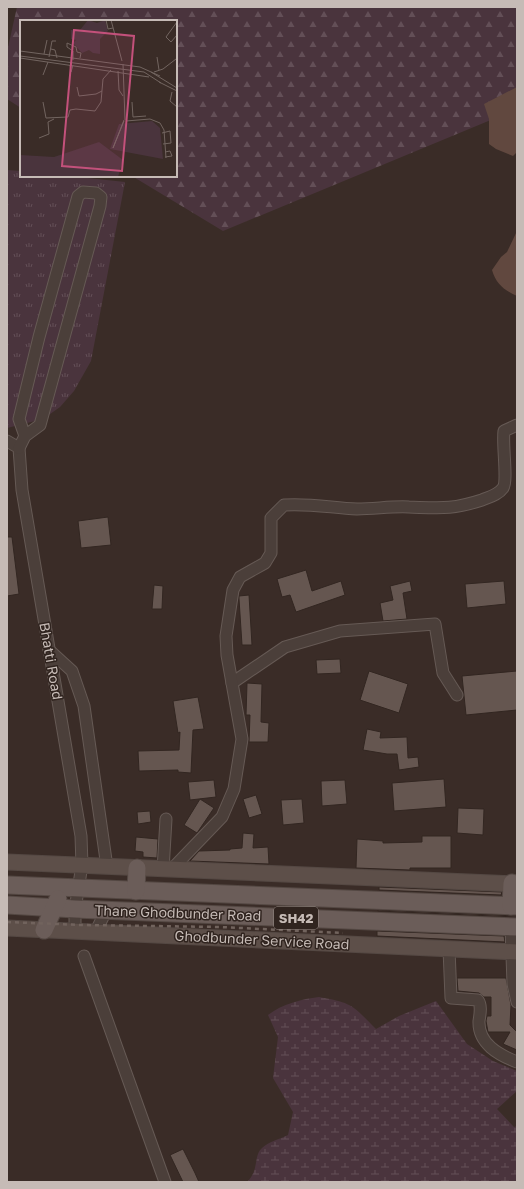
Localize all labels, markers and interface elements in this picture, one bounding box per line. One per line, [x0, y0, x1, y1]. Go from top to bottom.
inset map [20, 20, 177, 177]
street label: Bhatti Road [36, 621, 67, 701]
street label: Thane Ghodbunder Road [94, 901, 262, 924]
road number: SH42 [274, 907, 318, 929]
street label: Ghodbunder Service Road [174, 926, 350, 953]

